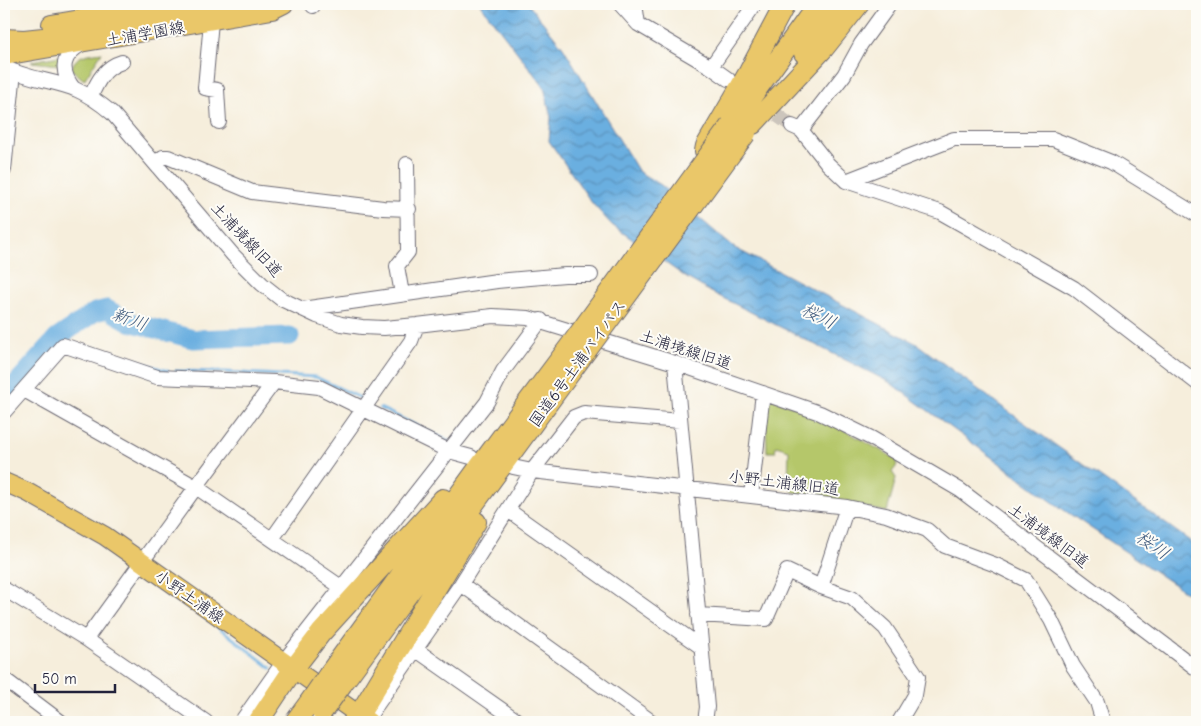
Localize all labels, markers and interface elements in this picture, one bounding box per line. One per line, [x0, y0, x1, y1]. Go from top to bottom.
street label: 土浦学園線 [104, 18, 186, 50]
street label: 土浦境線旧道 [207, 198, 286, 281]
street label: 国道6号土浦バイパス [526, 297, 630, 431]
water label: 桜川 [798, 299, 840, 334]
water label: 新川 [109, 303, 150, 335]
street label: 土浦境線旧道 [637, 327, 734, 373]
street label: 小野土浦線旧道 [727, 467, 841, 499]
street label: 土浦境線旧道 [1005, 500, 1092, 572]
water label: 桜川 [1132, 526, 1173, 564]
street label: 小野土浦線 [151, 566, 227, 627]
scale bar [35, 661, 115, 693]
text: 50 m [42, 670, 77, 688]

